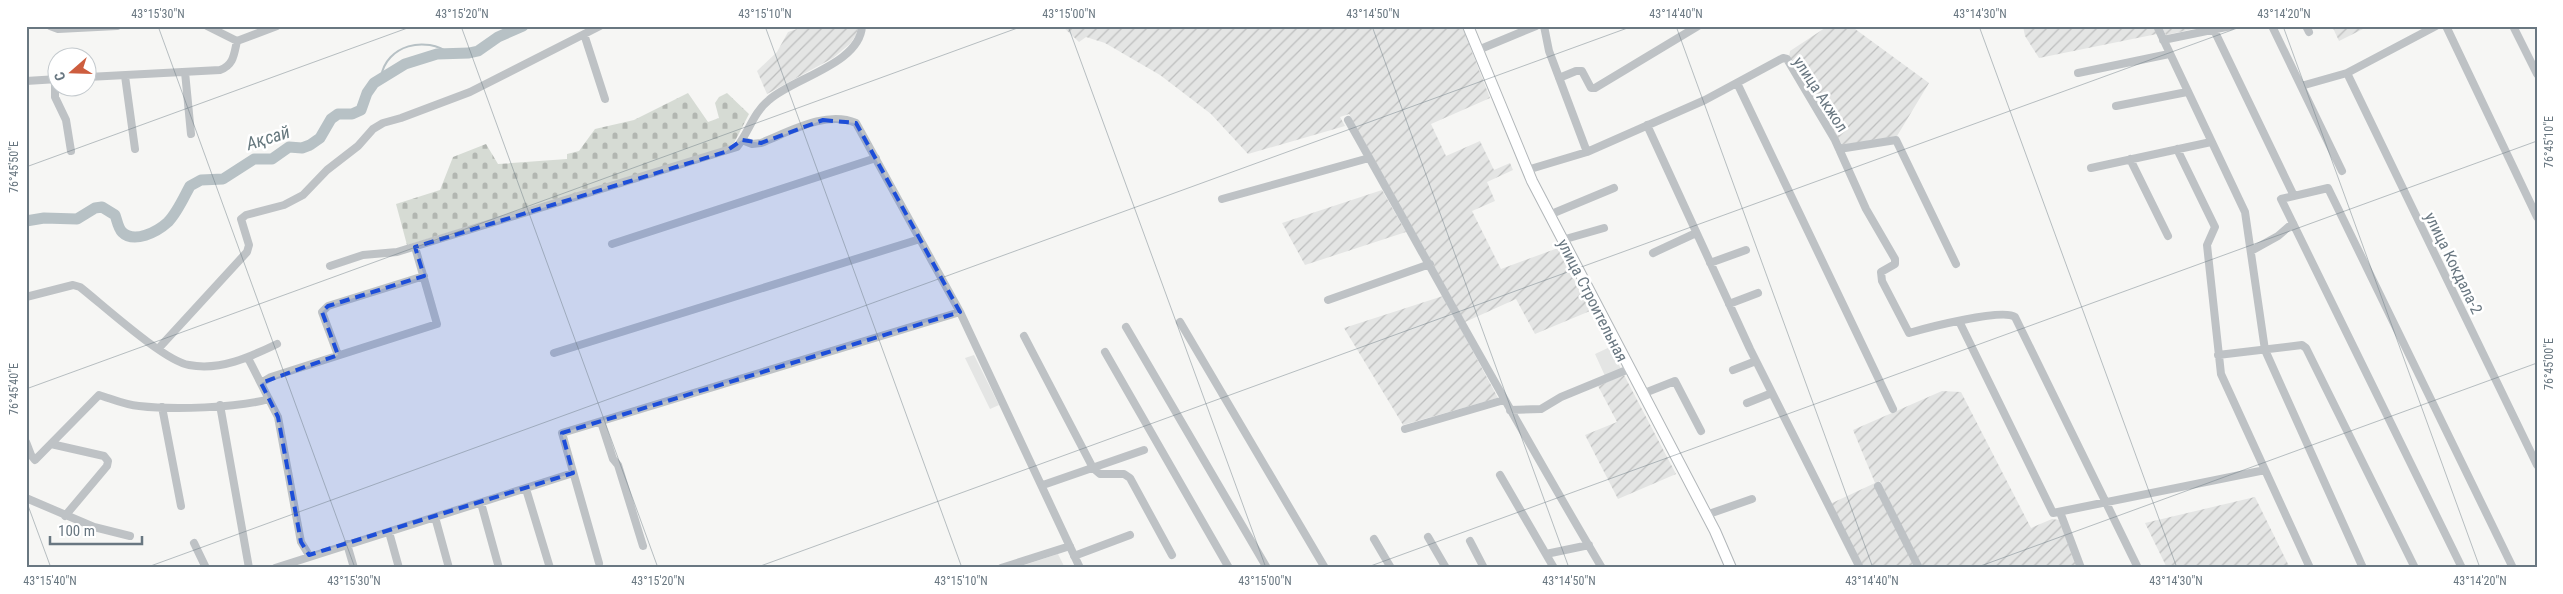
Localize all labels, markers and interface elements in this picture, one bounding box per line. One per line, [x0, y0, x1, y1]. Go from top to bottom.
text: 43°15'30"N [131, 7, 185, 21]
text: 43°15'20"N [435, 7, 489, 21]
text: 43°15'10"N [738, 7, 792, 21]
text: 43°15'00"N [1042, 7, 1096, 21]
text: 43°14'50"N [1346, 7, 1400, 21]
text: 43°14'40"N [1649, 7, 1703, 21]
text: 43°14'30"N [1953, 7, 2007, 21]
text: 43°14'20"N [2257, 7, 2311, 21]
north arrow [48, 48, 98, 98]
street label: улица Акжол [1789, 53, 1852, 135]
text: С [51, 70, 69, 83]
text: 76°45'10"E [2542, 116, 2556, 168]
water label: Ақсай [242, 121, 292, 154]
text: 76°45'50"E [7, 141, 21, 193]
street label: улица Кокдала-2 [2421, 209, 2486, 317]
street label: улица Строительная [1553, 236, 1632, 365]
text: 76°45'00"E [2542, 338, 2556, 390]
text: 76°45'40"E [7, 363, 21, 415]
scale bar [50, 514, 142, 546]
text: 100 m [58, 522, 95, 540]
text: 43°15'40"N [23, 574, 77, 588]
text: 43°15'30"N [327, 574, 381, 588]
text: 43°15'20"N [631, 574, 685, 588]
text: 43°15'10"N [934, 574, 988, 588]
text: 43°15'00"N [1238, 574, 1292, 588]
text: 43°14'50"N [1542, 574, 1596, 588]
text: 43°14'40"N [1845, 574, 1899, 588]
text: 43°14'30"N [2149, 574, 2203, 588]
text: 43°14'20"N [2453, 574, 2507, 588]

